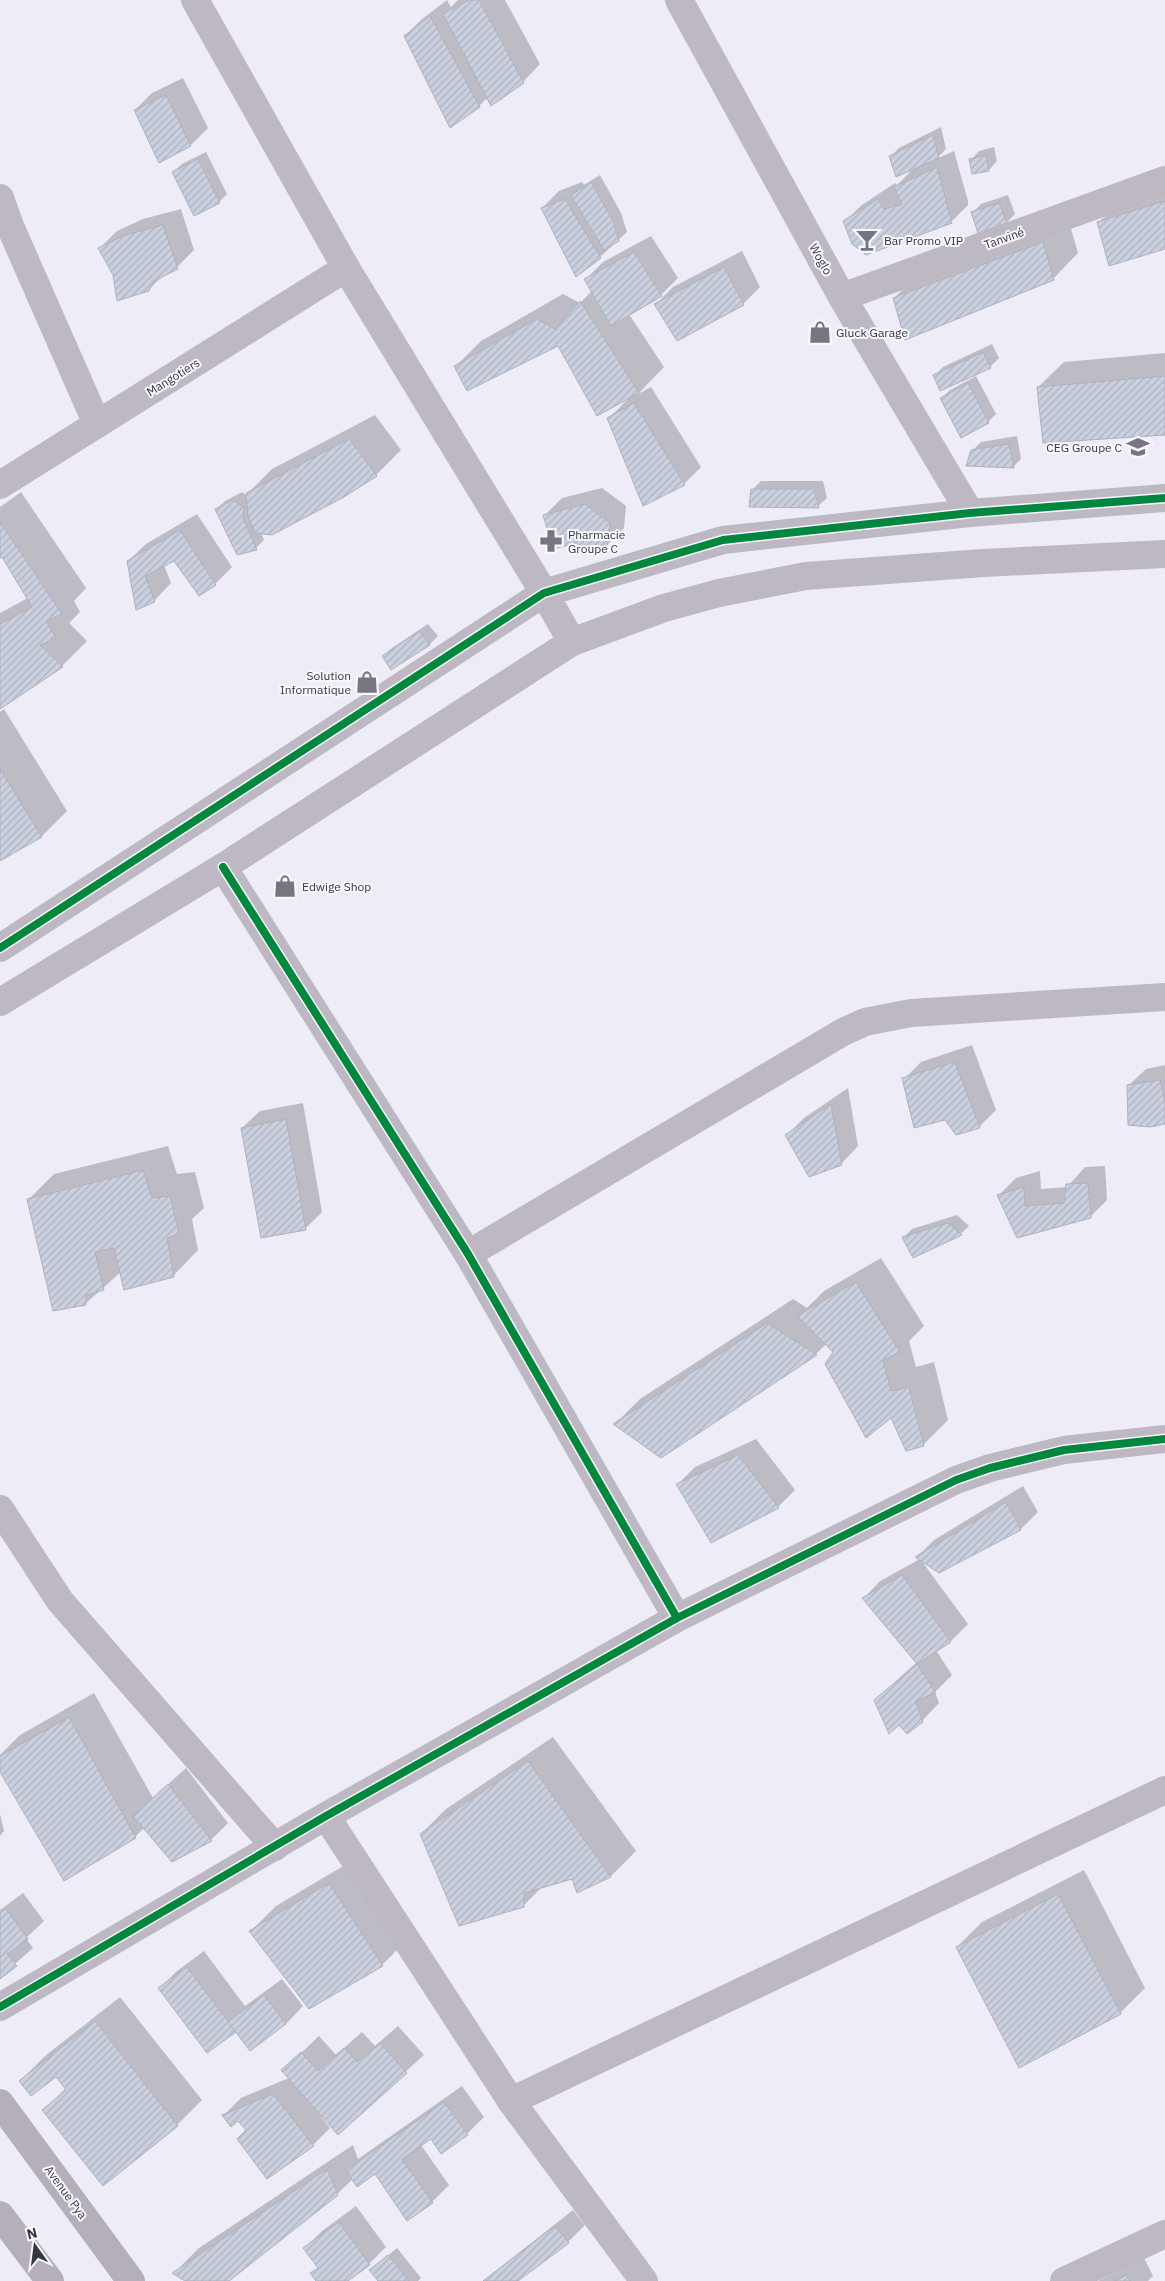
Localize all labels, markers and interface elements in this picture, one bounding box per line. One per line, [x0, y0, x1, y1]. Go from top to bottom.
street label: Tanviné [982, 224, 1026, 252]
bar icon: Bar Promo VIP [854, 227, 880, 253]
place label: Bar Promo VIP [884, 233, 963, 248]
street label: Woglo [806, 241, 836, 278]
shop icon: Gluck Garage [807, 319, 833, 345]
place label: Gluck Garage [836, 325, 908, 340]
street label: Mangotiers [144, 355, 203, 399]
school or university icon: CEG Groupe C [1125, 434, 1151, 460]
place label: CEG Groupe C [1046, 440, 1123, 455]
place label: Pharmacie Groupe C [568, 527, 626, 556]
pharmacy icon: Pharmacie Groupe C [538, 528, 564, 554]
place label: Solution Informatique [280, 668, 351, 697]
shop icon: Solution Informatique [354, 669, 380, 695]
shop icon: Edwige Shop [272, 873, 298, 899]
place label: Edwige Shop [302, 879, 371, 894]
street label: Avenue Pya [42, 2162, 91, 2222]
north arrow [10, 2221, 60, 2271]
text: N [25, 2223, 39, 2243]

